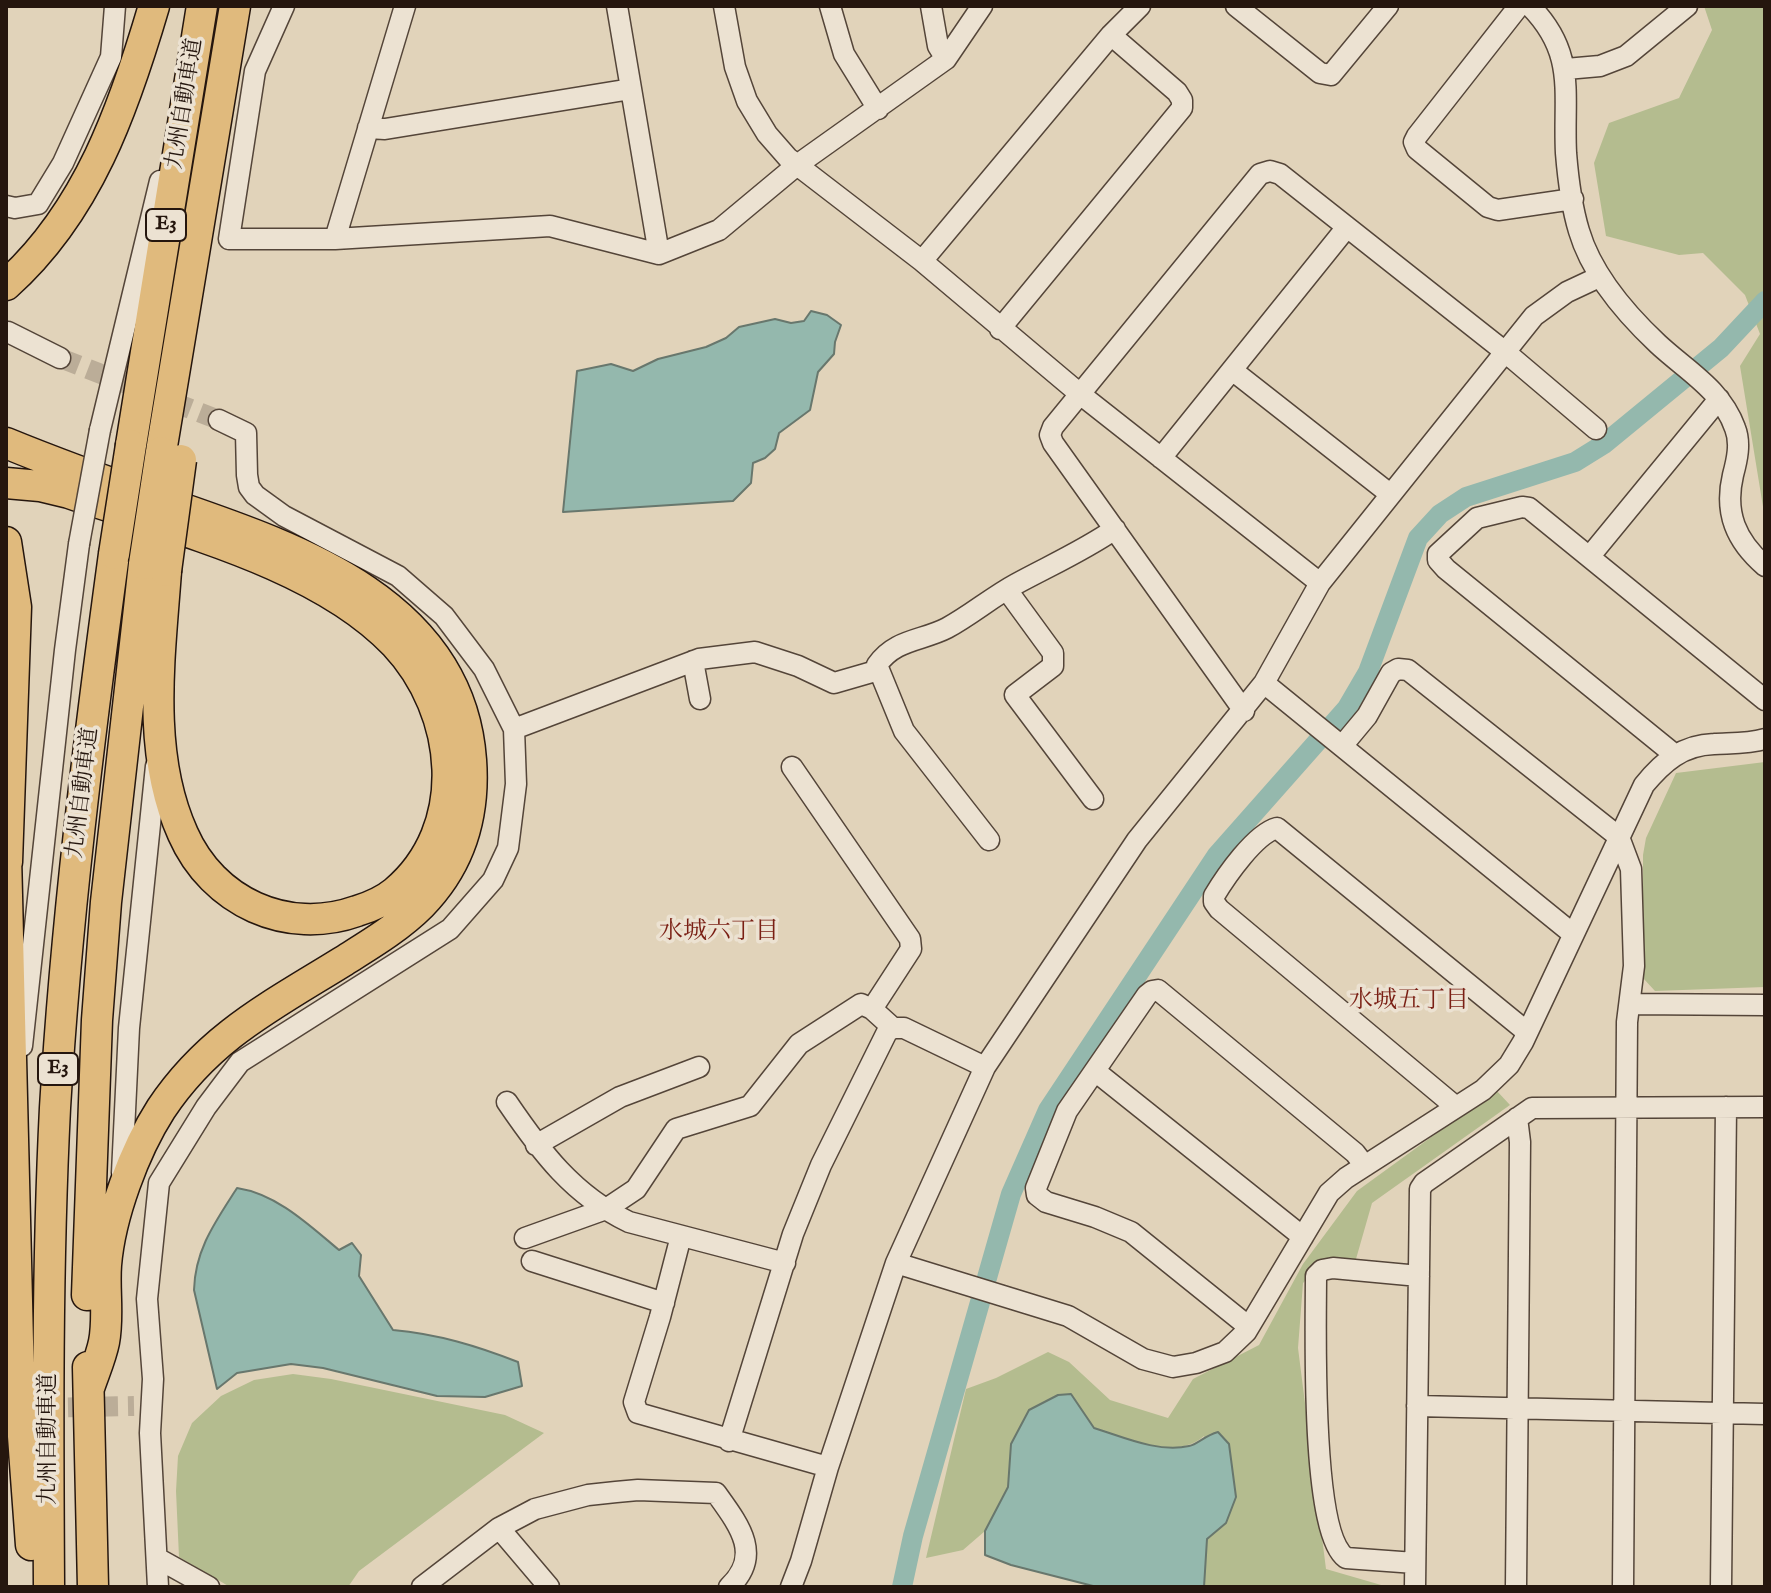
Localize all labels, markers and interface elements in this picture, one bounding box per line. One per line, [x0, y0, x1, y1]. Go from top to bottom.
street label: 九州自動車道 [163, 37, 209, 171]
road number: E3 [146, 209, 186, 241]
street label: 九州自動車道 [63, 726, 105, 860]
district label: 水城六丁目 [659, 919, 779, 947]
district label: 水城五丁目 [1349, 988, 1469, 1016]
road number: E3 [38, 1053, 78, 1085]
street label: 九州自動車道 [36, 1373, 62, 1505]

